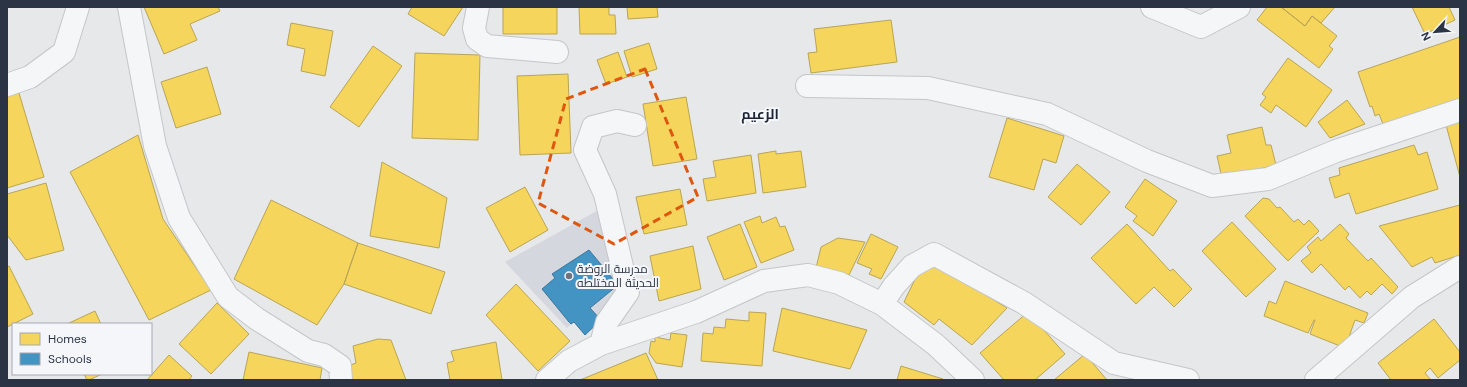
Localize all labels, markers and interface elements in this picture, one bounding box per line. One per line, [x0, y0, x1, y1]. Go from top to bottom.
north arrow [1415, 12, 1455, 52]
text: N [1418, 30, 1434, 43]
district label: الزعيم [741, 105, 779, 124]
place label: مدرسة الروضة الحديثة المختلطه [577, 261, 659, 291]
marker: مدرسة الروضة الحديثة المختلطه [564, 271, 574, 281]
legend [12, 323, 152, 375]
text: Homes [48, 331, 87, 347]
text: Schools [48, 351, 92, 367]

